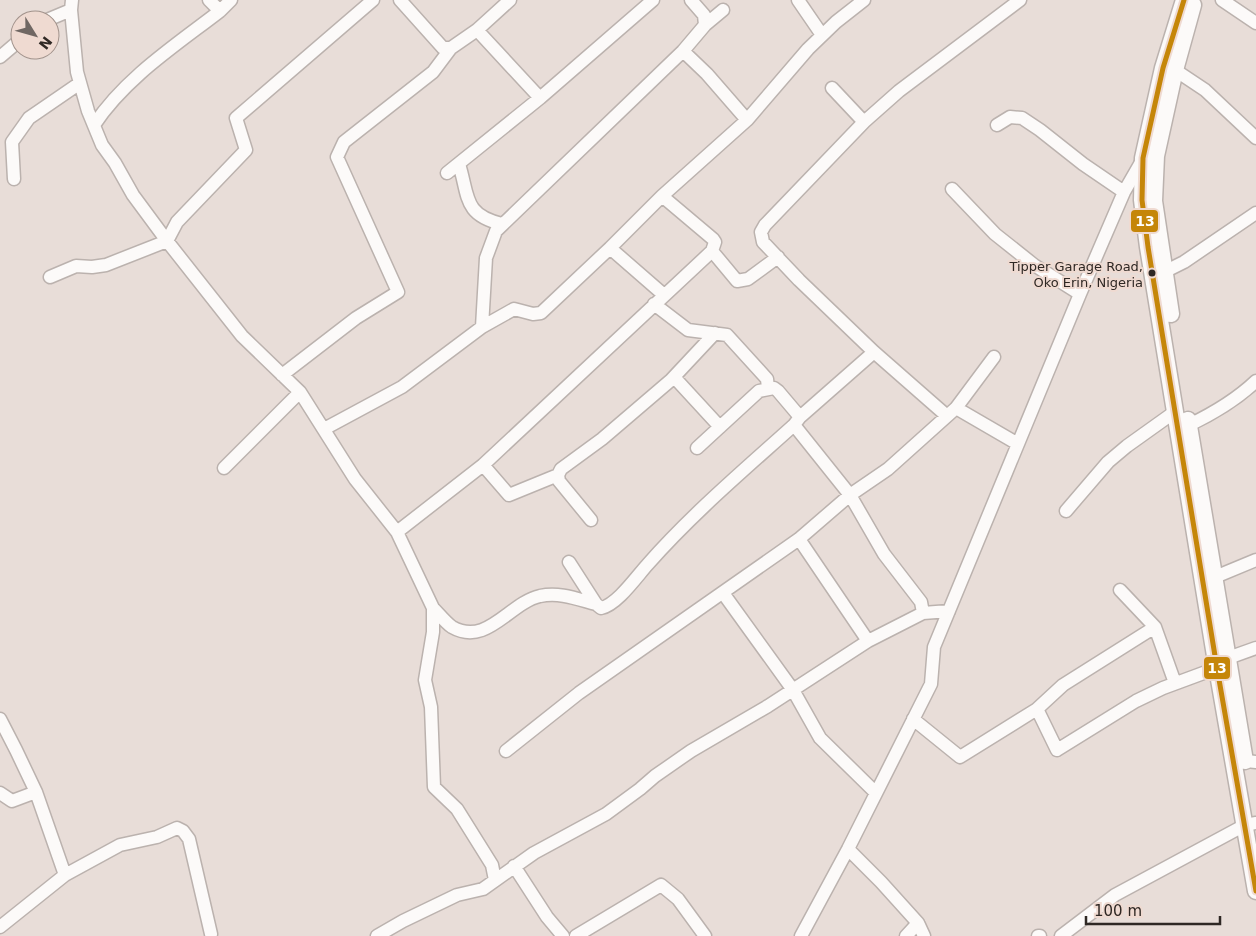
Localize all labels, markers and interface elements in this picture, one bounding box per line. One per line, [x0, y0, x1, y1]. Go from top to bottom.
north arrow [10, 10, 60, 60]
text: N [35, 33, 55, 52]
line badge: 13 [1130, 209, 1159, 233]
text: 13 [1135, 213, 1155, 229]
place label: Tipper Garage Road, Oko Erin, Nigeria [1008, 259, 1143, 290]
marker: Tipper Garage Road, Oko Erin, Nigeria [1147, 268, 1157, 278]
line badge: 13 [1203, 656, 1231, 680]
text: 13 [1207, 660, 1227, 676]
scale bar [1086, 894, 1220, 926]
text: 100 m [1094, 902, 1142, 920]

